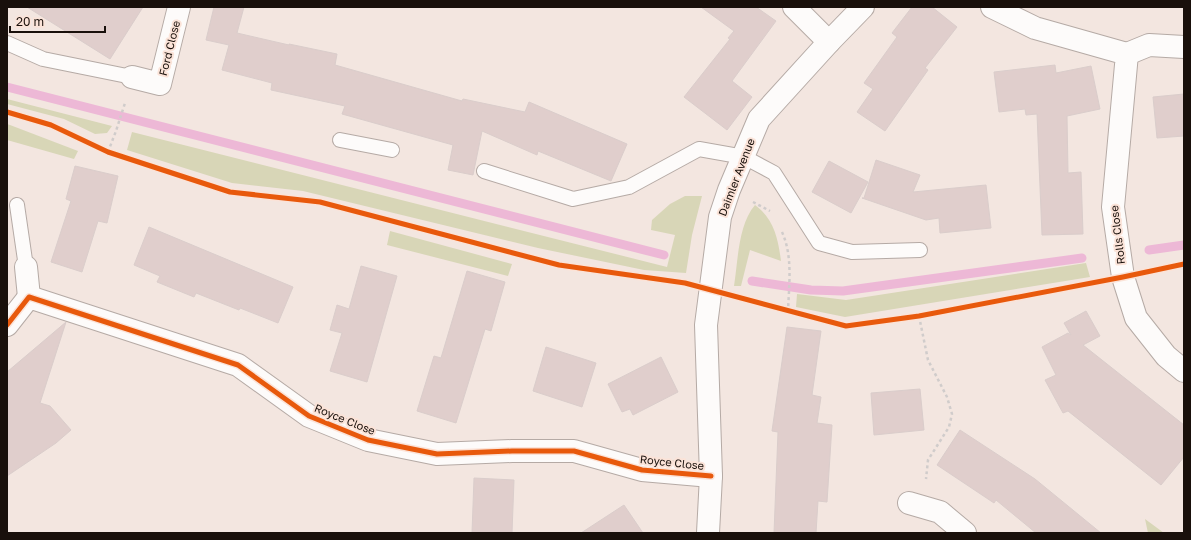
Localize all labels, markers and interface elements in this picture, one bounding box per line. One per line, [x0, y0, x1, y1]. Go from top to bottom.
scale bar [10, 8, 105, 34]
text: 20 m [16, 14, 44, 29]
street label: Ford Close [156, 19, 182, 77]
street label: Daimler Avenue [715, 136, 757, 218]
street label: Rolls Close [1107, 205, 1127, 265]
street label: Royce Close [313, 401, 377, 437]
street label: Royce Close [639, 452, 705, 472]

